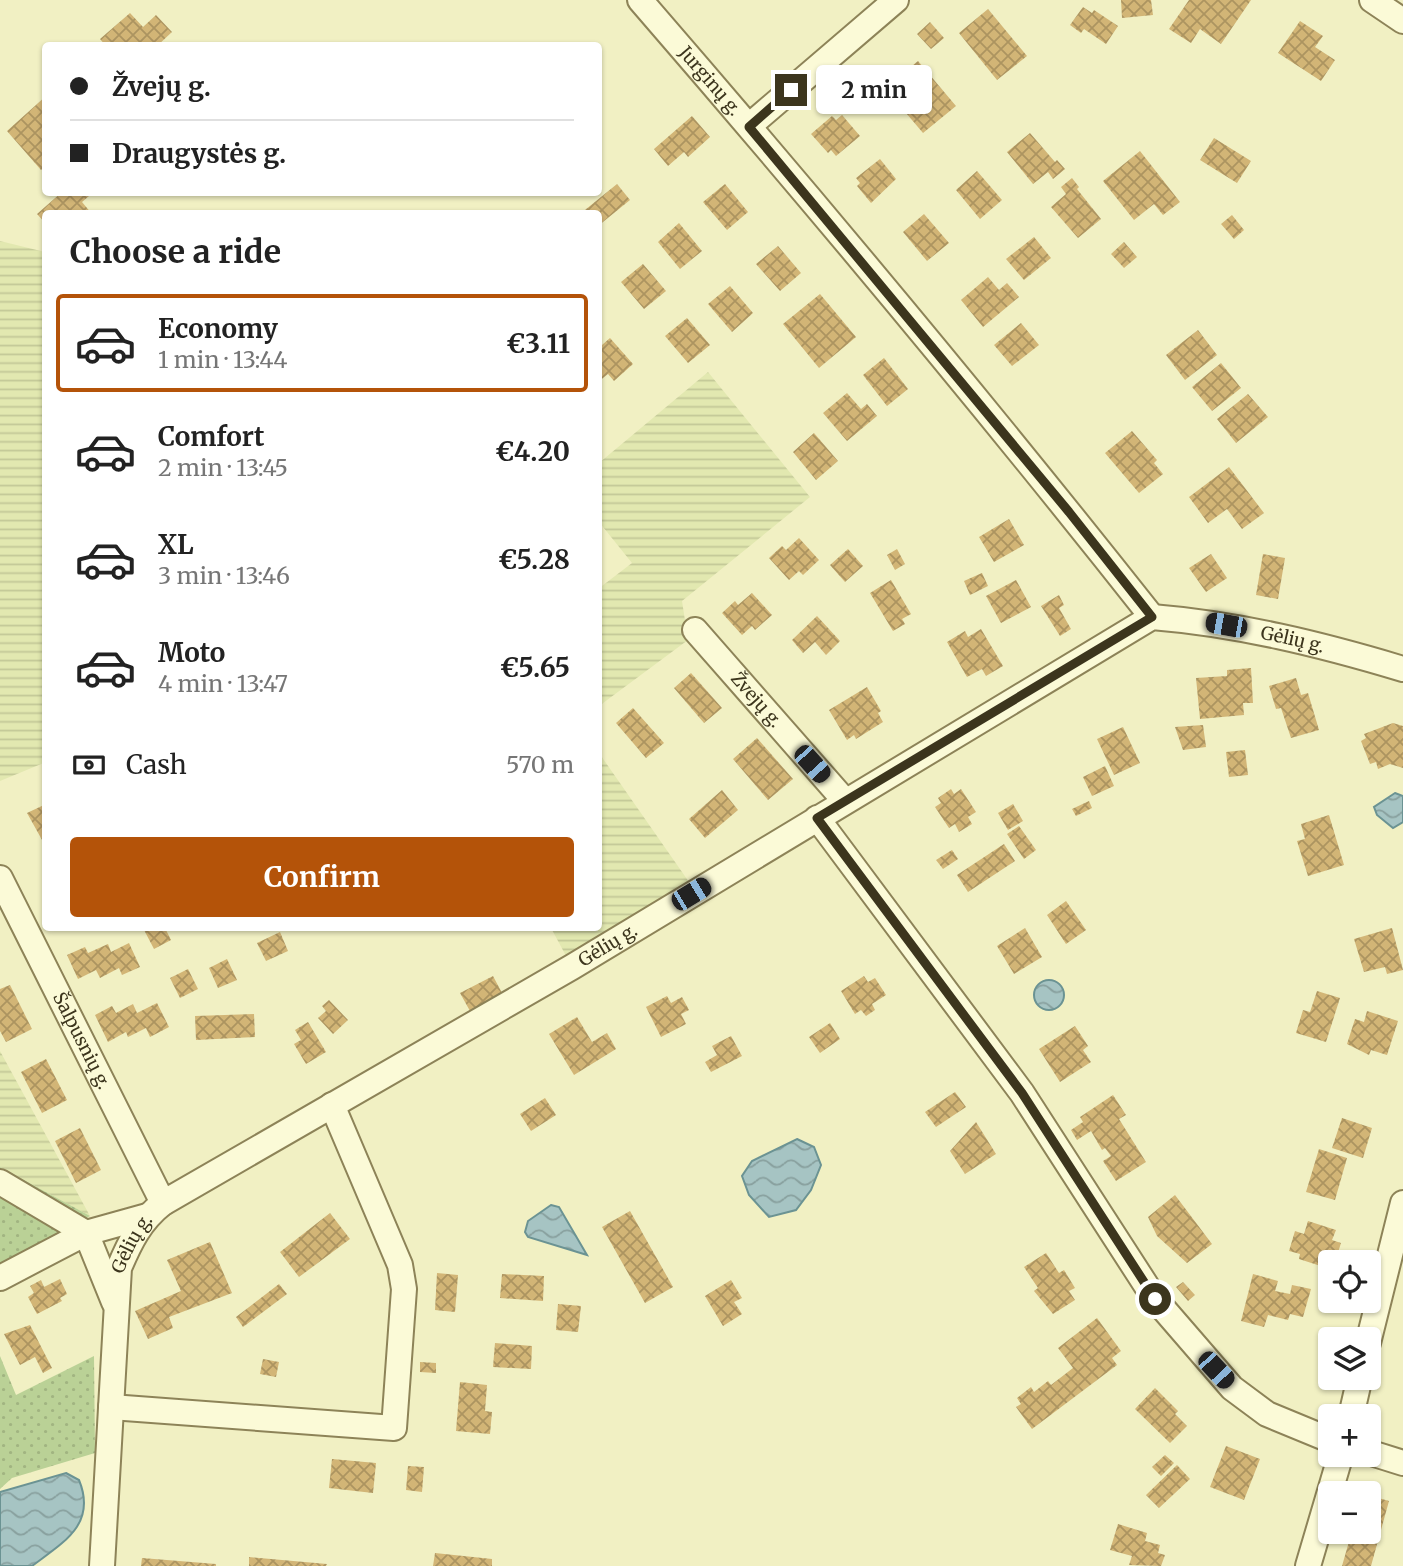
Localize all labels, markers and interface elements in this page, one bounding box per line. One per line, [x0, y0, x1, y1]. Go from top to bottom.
street label: Jurginų g. [673, 41, 746, 120]
callout: 2 min [816, 66, 931, 114]
text: Žvejų g. [112, 70, 211, 103]
route end [775, 74, 807, 106]
text: 2 min [841, 75, 907, 104]
text: Draugystės g. [112, 137, 286, 170]
text: Choose a ride [70, 232, 281, 272]
icon: car [74, 312, 137, 375]
text: Economy [158, 312, 278, 345]
text: €3.11 [506, 327, 570, 360]
text: 1 min · 13:44 [158, 345, 288, 374]
icon: car [74, 420, 137, 483]
text: Comfort [158, 420, 264, 453]
text: €4.20 [495, 435, 570, 468]
text: 2 min · 13:45 [158, 453, 288, 482]
icon: car [74, 528, 137, 591]
text: XL [158, 528, 194, 561]
text: €5.28 [498, 543, 570, 576]
text: 3 min · 13:46 [158, 561, 290, 590]
car [1204, 611, 1249, 639]
street label: Gėlių g. [1259, 621, 1327, 658]
icon: car [74, 636, 137, 699]
text: Moto [158, 636, 225, 669]
text: €5.65 [500, 651, 570, 684]
street label: Žvejų g. [726, 667, 787, 732]
text: 4 min · 13:47 [158, 669, 288, 698]
car [791, 741, 834, 787]
icon: cash [70, 746, 108, 784]
text: Cash [126, 748, 187, 781]
text: 570 m [506, 750, 574, 779]
button: Confirm [70, 837, 574, 917]
car [668, 874, 715, 914]
street label: Gėlių g. [574, 918, 641, 972]
street label: Šalpusnių g. [48, 988, 116, 1093]
street label: Gėlių g. [106, 1208, 157, 1277]
map controls [1318, 1250, 1381, 1544]
button: locate [1318, 1250, 1381, 1313]
route start [1139, 1283, 1171, 1315]
button: layers [1318, 1327, 1381, 1390]
car [1194, 1347, 1239, 1393]
button: + [1318, 1404, 1381, 1467]
button: − [1318, 1481, 1381, 1544]

